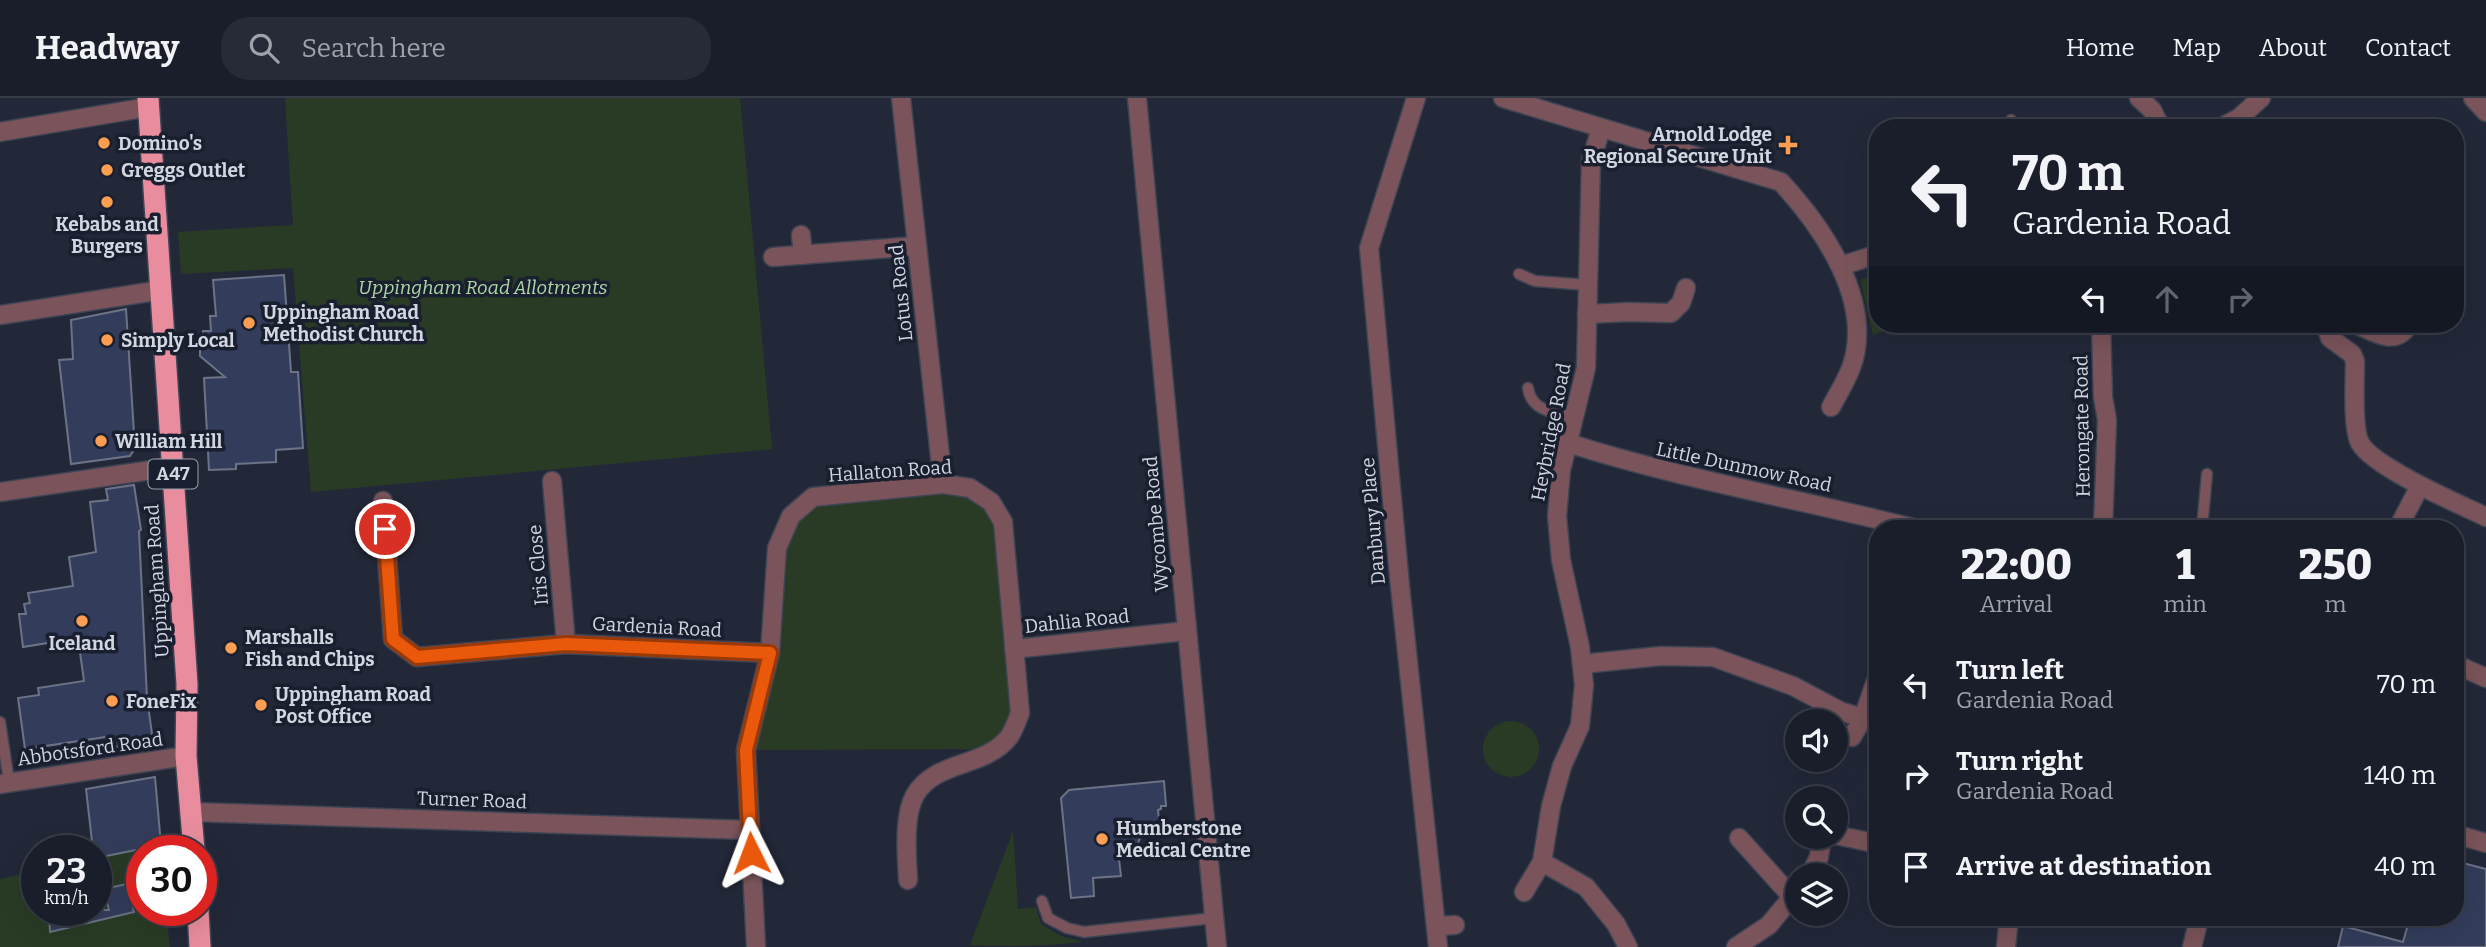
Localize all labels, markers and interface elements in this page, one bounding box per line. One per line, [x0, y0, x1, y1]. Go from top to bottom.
search box [221, 17, 711, 80]
text: Headway [35, 28, 179, 68]
icon: search [245, 29, 283, 67]
text: Search here [301, 33, 446, 64]
text: Home [2066, 34, 2135, 62]
text: Map [2173, 34, 2221, 62]
text: About [2259, 34, 2327, 62]
text: Contact [2365, 34, 2451, 62]
place label: Arnold Lodge Regional Secure Unit [1584, 123, 1772, 168]
place label: Domino's [118, 132, 202, 155]
marker: Domino's [96, 135, 112, 151]
marker: Arnold Lodge Regional Secure Unit [1778, 135, 1798, 155]
text: 70 m [2012, 144, 2124, 203]
icon: left [1897, 147, 1988, 238]
place label: Greggs Outlet [121, 159, 246, 182]
marker: Greggs Outlet [99, 162, 115, 178]
marker: Kebabs and Burgers [99, 194, 115, 210]
text: Gardenia Road [2012, 204, 2231, 242]
place label: Kebabs and Burgers [55, 213, 159, 258]
street label: Lotus Road [884, 243, 918, 343]
park label: Uppingham Road Allotments [358, 276, 608, 299]
icon: left [2075, 280, 2113, 318]
icon: ahead [2148, 280, 2186, 318]
icon: right [2221, 280, 2259, 318]
place label: Uppingham Road Methodist Church [263, 301, 424, 346]
marker: Uppingham Road Methodist Church [241, 315, 257, 331]
place label: Simply Local [121, 329, 235, 352]
marker: Simply Local [99, 332, 115, 348]
street label: Herongate Road [2069, 355, 2095, 497]
street label: Heybridge Road [1526, 361, 1576, 503]
place label: William Hill [115, 430, 223, 453]
marker: William Hill [93, 433, 109, 449]
street label: Little Dunmow Road [1654, 437, 1834, 497]
street label: Hallaton Road [827, 455, 953, 487]
street label: Wycombe Road [1139, 455, 1173, 593]
street label: Danbury Place [1356, 457, 1390, 585]
road number: A47 [148, 460, 198, 488]
pin [355, 499, 415, 559]
street label: Uppingham Road [140, 504, 174, 658]
icon: arrive [366, 510, 404, 548]
street label: Iris Close [523, 524, 553, 606]
text: 22:00 [1961, 540, 2072, 590]
text: 1 [2176, 540, 2195, 590]
text: 250 [2299, 540, 2372, 590]
text: Arrival [1980, 590, 2053, 618]
text: min [2164, 590, 2207, 618]
text: m [2324, 590, 2346, 618]
street label: Dahlia Road [1023, 604, 1131, 638]
street label: Gardenia Road [591, 612, 723, 642]
marker: Iceland [74, 613, 90, 629]
place label: Marshalls Fish and Chips [245, 626, 375, 671]
place label: Iceland [49, 632, 116, 655]
marker: Marshalls Fish and Chips [223, 640, 239, 656]
text: Turn left [1956, 655, 2064, 686]
icon: left [1897, 666, 1935, 704]
text: 70 m [2377, 669, 2436, 700]
place label: Uppingham Road Post Office [275, 683, 431, 728]
text: Gardenia Road [1956, 686, 2113, 714]
place label: FoneFix [126, 690, 197, 713]
marker: FoneFix [104, 693, 120, 709]
marker: Uppingham Road Post Office [253, 697, 269, 713]
map controls [1785, 709, 1848, 926]
button: sound [1785, 709, 1848, 772]
street label: Abbotsford Road [16, 727, 164, 771]
text: Turn right [1956, 746, 2083, 777]
icon: right [1897, 757, 1935, 795]
text: 140 m [2364, 760, 2436, 791]
text: Gardenia Road [1956, 777, 2113, 805]
button: search [1785, 786, 1848, 849]
street label: Turner Road [417, 787, 527, 813]
position arrow [714, 816, 788, 890]
place label: Humberstone Medical Centre [1116, 817, 1251, 862]
marker: Humberstone Medical Centre [1094, 831, 1110, 847]
speed limit sign: 30 [126, 835, 217, 926]
icon: arrive [1897, 848, 1935, 886]
text: 23 [47, 850, 86, 892]
text: Arrive at destination [1956, 851, 2211, 882]
text: 40 m [2374, 851, 2436, 882]
button: layers [1785, 863, 1848, 926]
text: km/h [44, 887, 89, 909]

